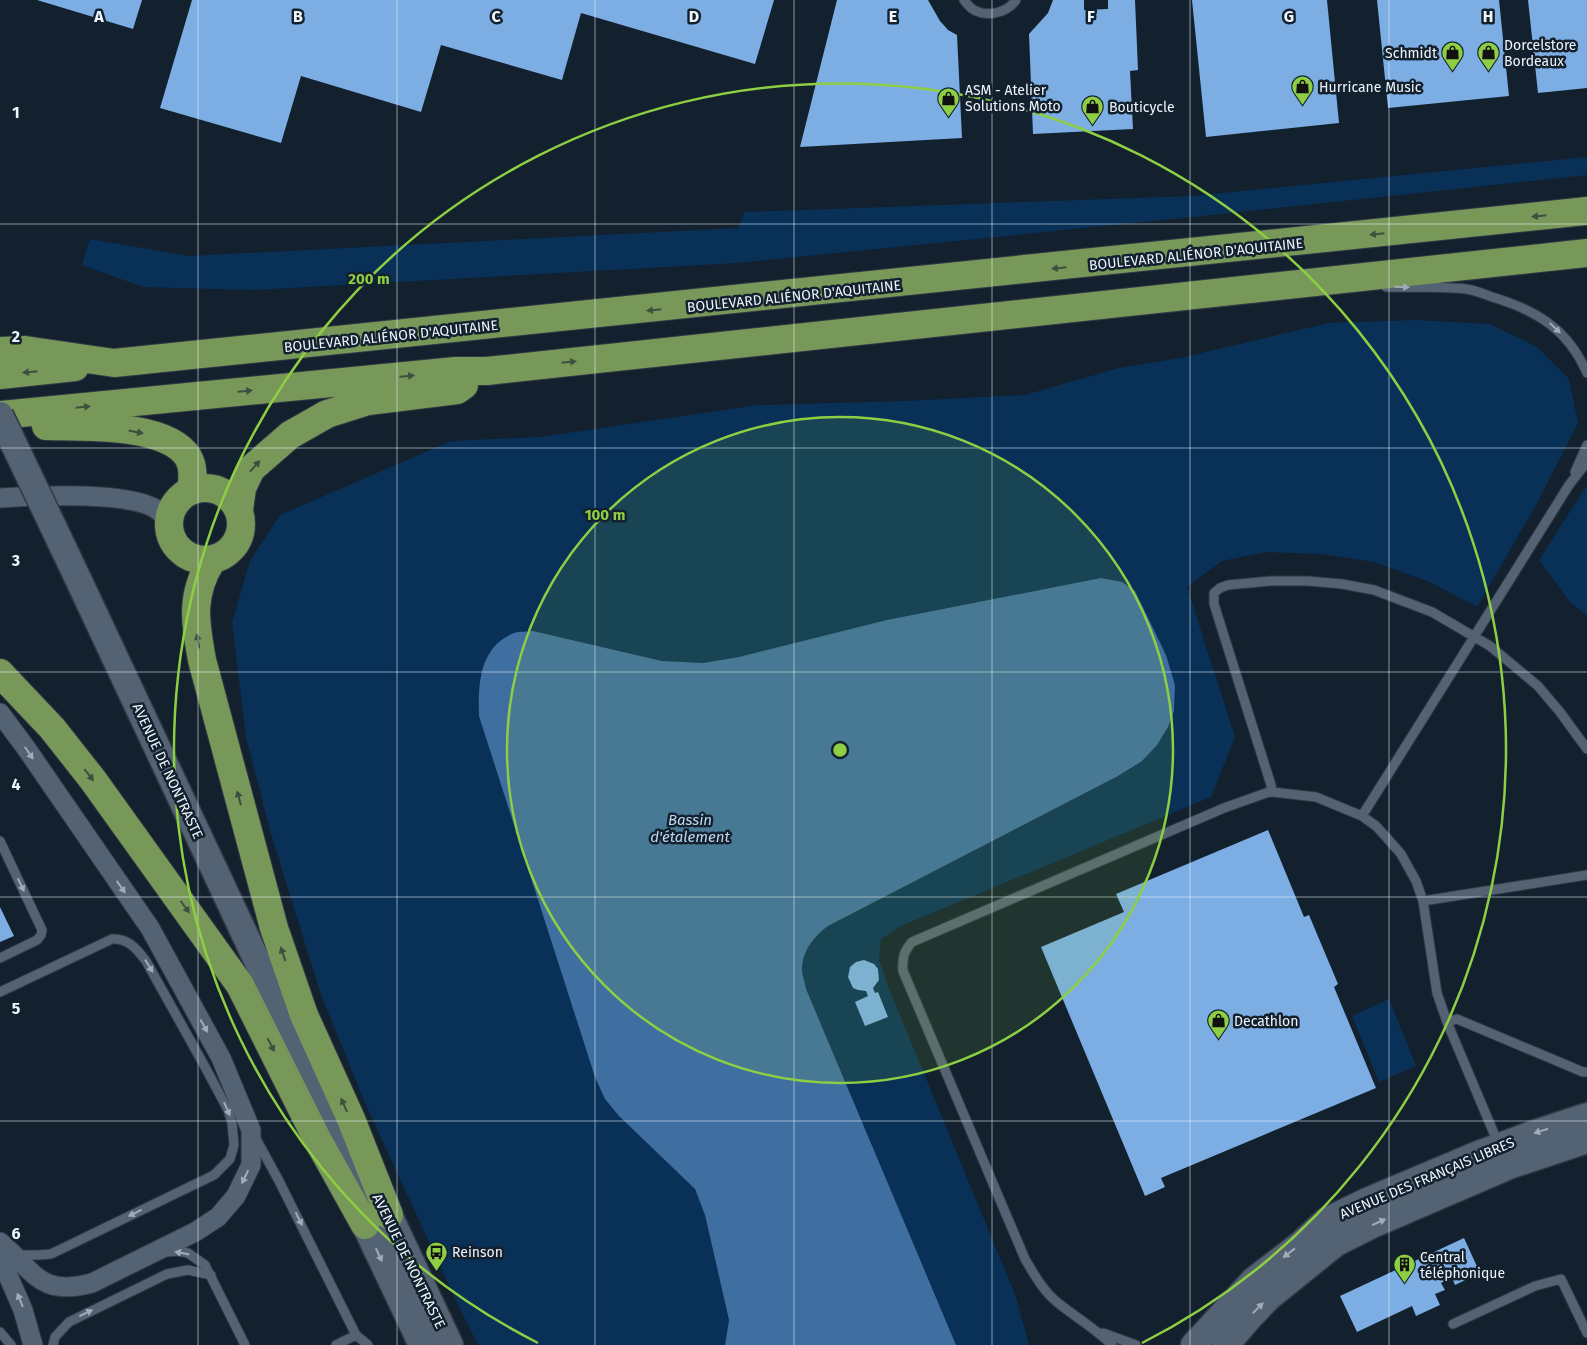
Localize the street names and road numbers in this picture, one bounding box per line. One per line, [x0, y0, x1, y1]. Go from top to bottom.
street label: BOULEVARD ALIÉNOR D'AQUITAINE [1088, 234, 1304, 274]
street label: BOULEVARD ALIÉNOR D'AQUITAINE [686, 276, 902, 316]
street label: BOULEVARD ALIÉNOR D'AQUITAINE [283, 316, 499, 356]
street label: AVENUE DE NONTRASTE [129, 701, 207, 842]
street label: AVENUE DES FRANÇAIS LIBRES [1337, 1134, 1517, 1223]
street label: AVENUE DE NONTRASTE [368, 1191, 449, 1331]

